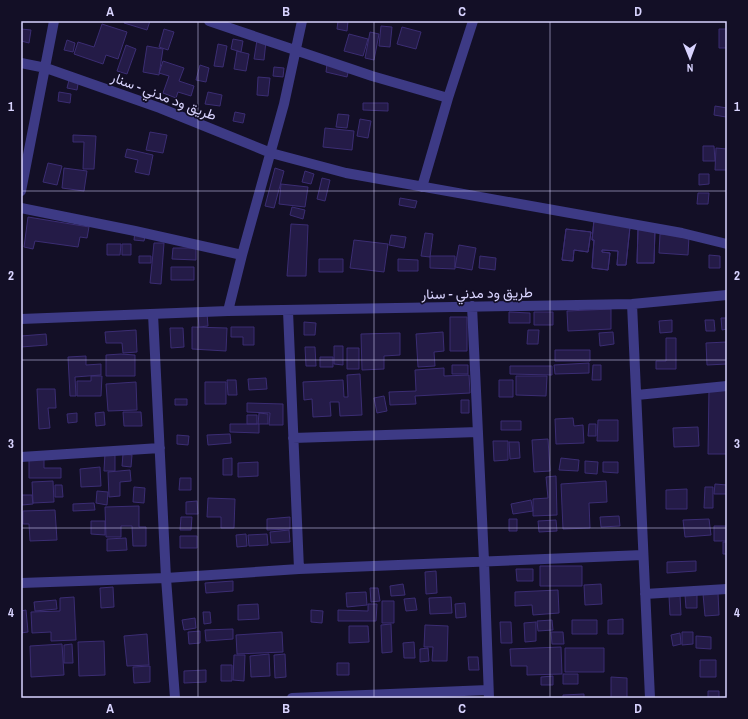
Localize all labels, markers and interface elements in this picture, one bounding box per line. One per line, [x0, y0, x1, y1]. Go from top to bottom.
text: A [106, 3, 114, 20]
text: B [282, 3, 290, 20]
text: C [458, 3, 466, 20]
text: D [634, 3, 642, 20]
north arrow [670, 38, 710, 78]
text: N [687, 61, 694, 75]
street label: طريق ود مدني - سنار [107, 67, 219, 127]
text: 1 [8, 98, 14, 115]
text: 1 [734, 98, 740, 115]
text: 2 [8, 267, 14, 284]
text: 2 [734, 267, 740, 284]
street label: طريق ود مدني - سنار [420, 283, 533, 306]
text: 3 [8, 435, 14, 452]
text: 3 [734, 435, 740, 452]
text: 4 [8, 604, 14, 621]
text: 4 [734, 604, 740, 621]
text: A [106, 700, 114, 717]
text: B [282, 700, 290, 717]
text: C [458, 700, 466, 717]
text: D [634, 700, 642, 717]

